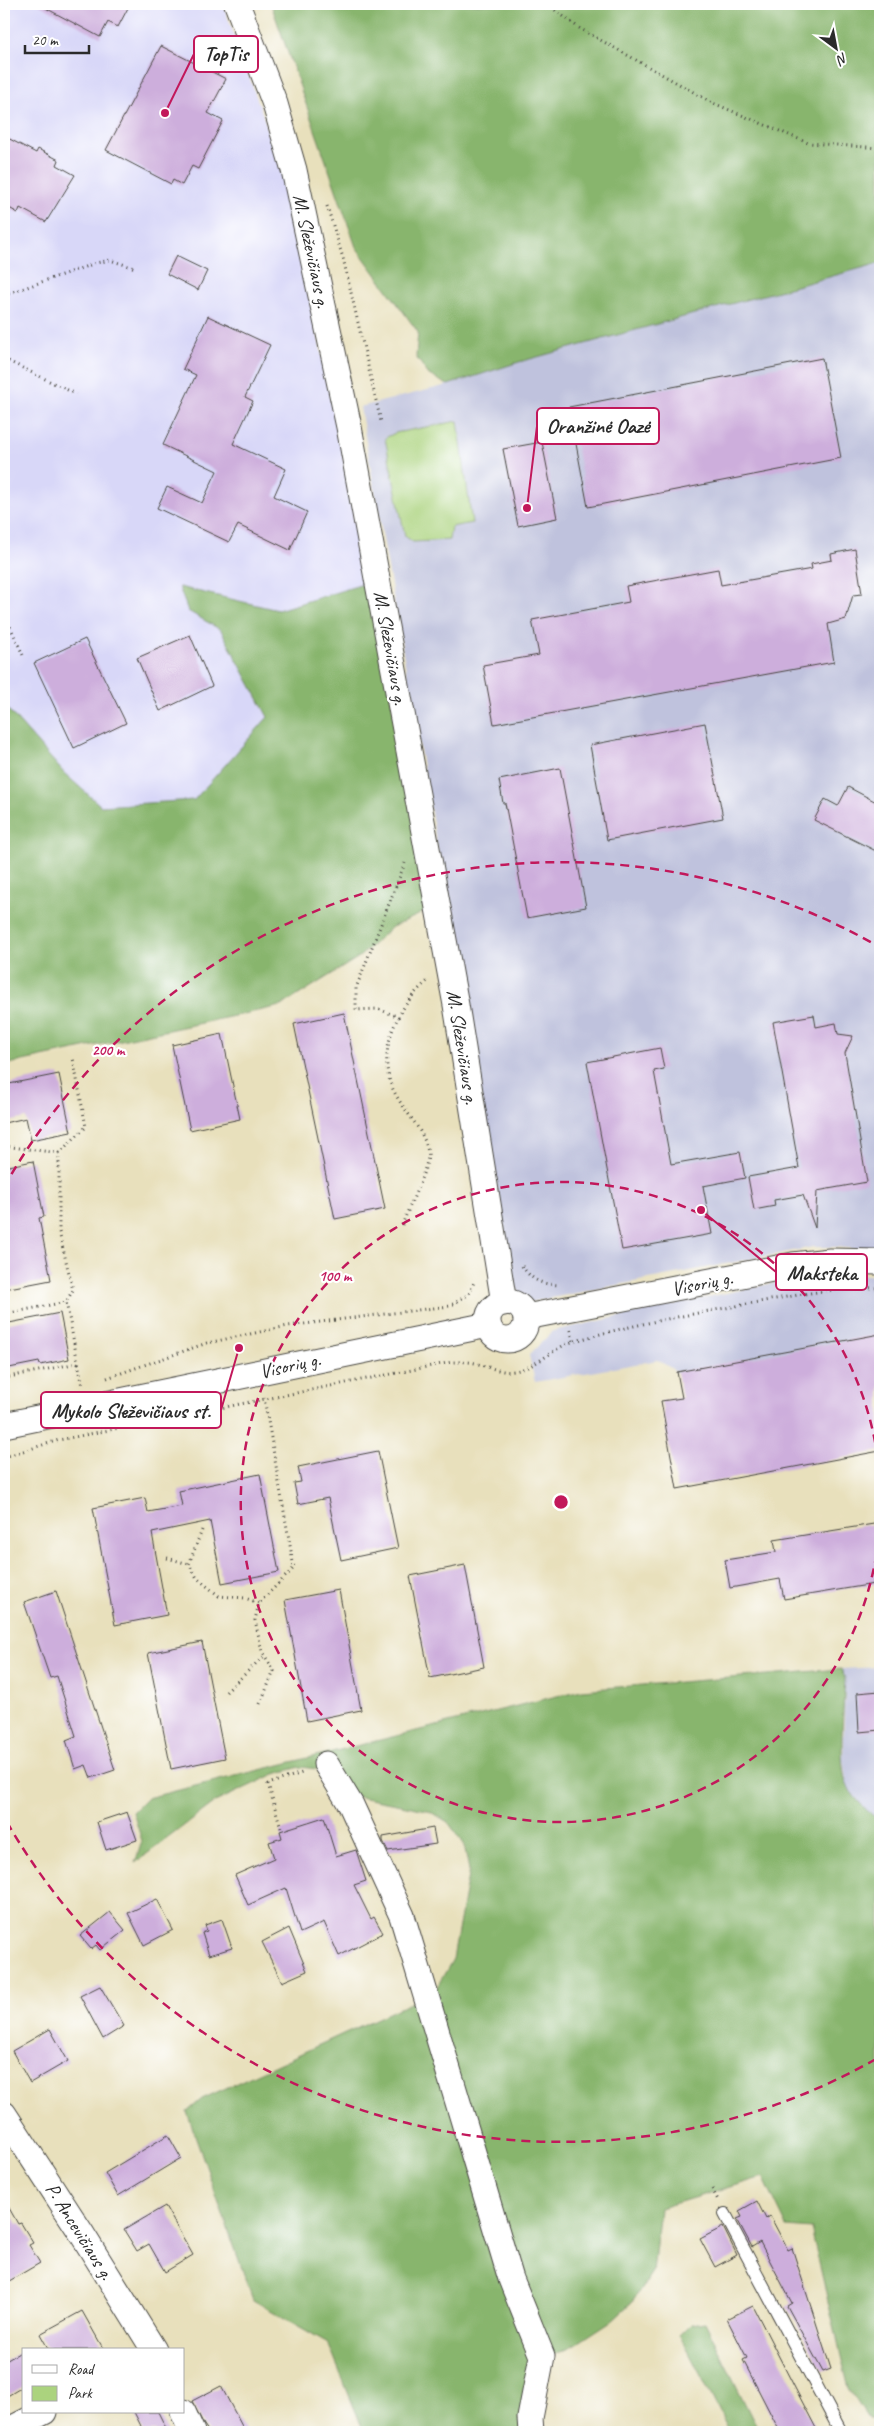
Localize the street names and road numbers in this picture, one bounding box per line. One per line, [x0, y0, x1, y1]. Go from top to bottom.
street label: M. Sleževičiaus g. [287, 192, 336, 310]
street label: M. Sleževičiaus g. [368, 589, 413, 707]
street label: M. Sleževičiaus g. [441, 988, 484, 1106]
street label: Visorių g. [669, 1265, 735, 1302]
street label: Visorių g. [257, 1347, 323, 1384]
street label: P. Ancevičiaus g. [40, 2178, 119, 2284]

